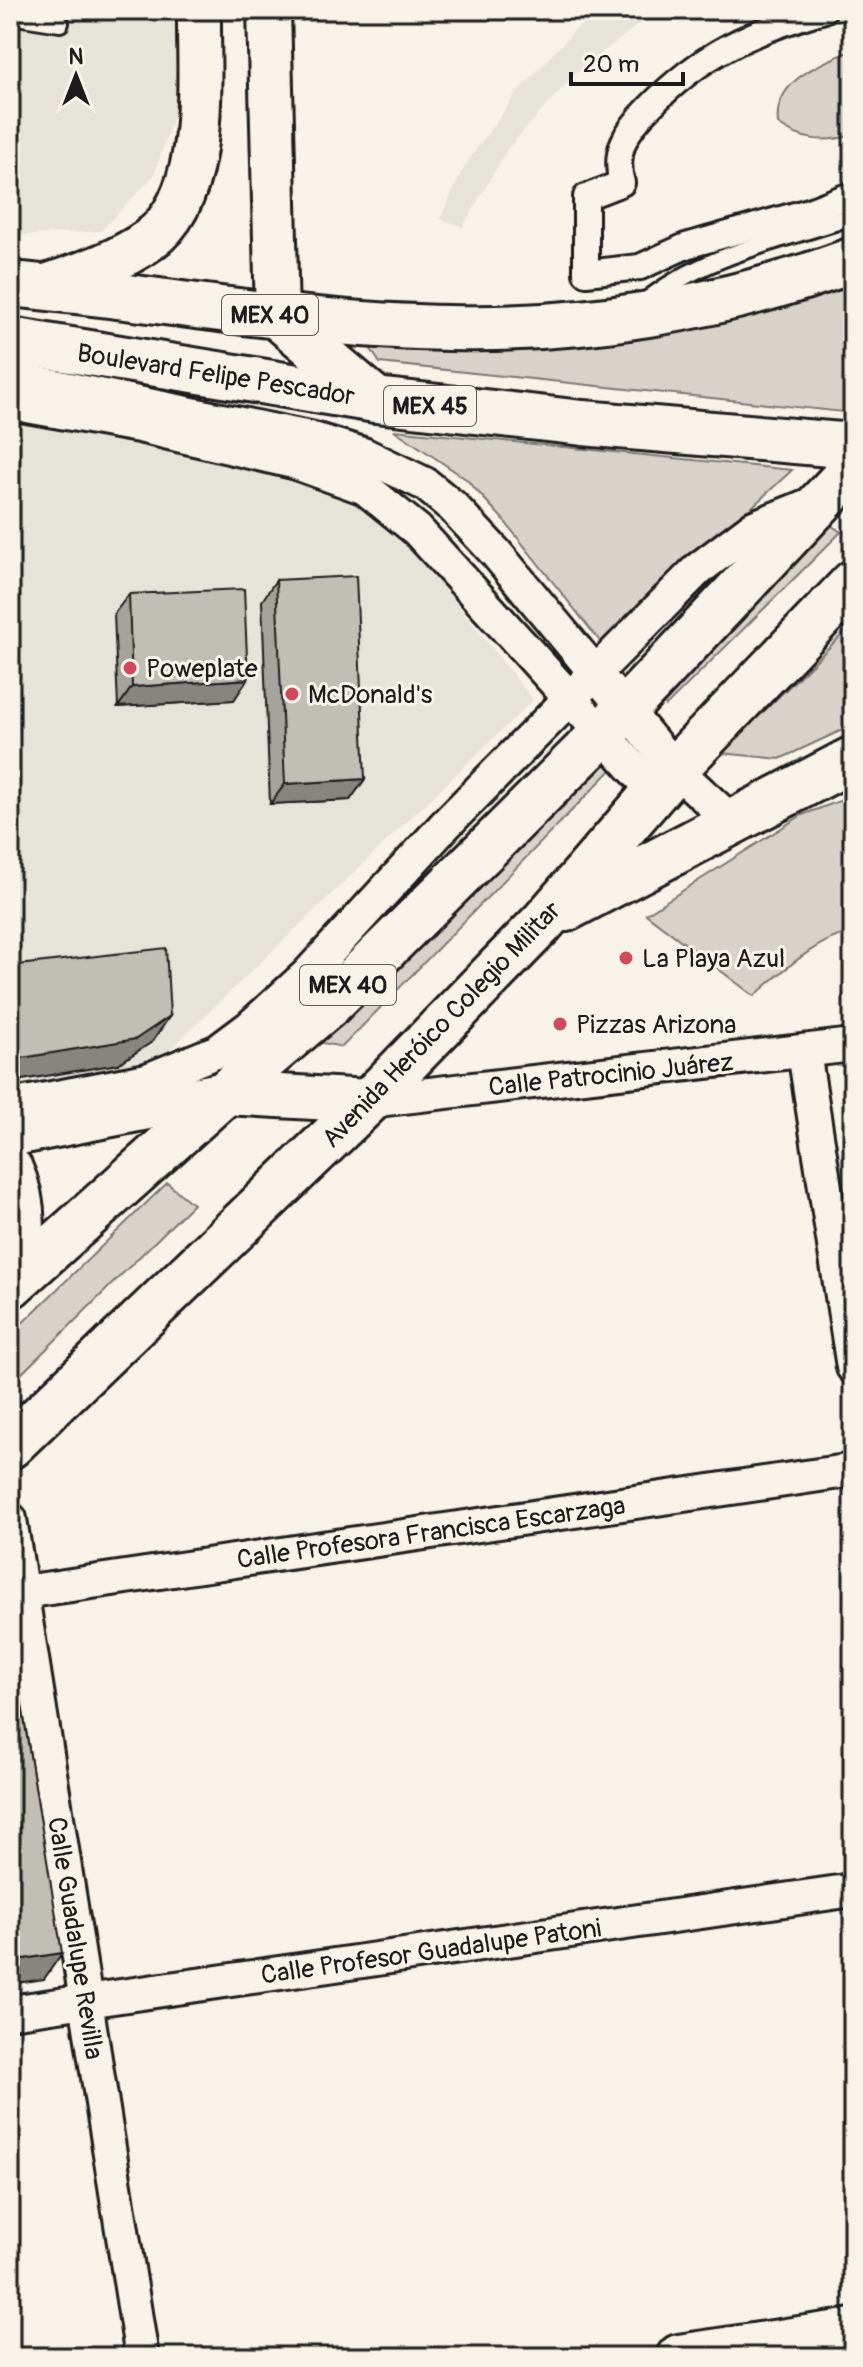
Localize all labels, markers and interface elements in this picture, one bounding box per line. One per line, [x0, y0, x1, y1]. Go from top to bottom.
north arrow [36, 36, 116, 116]
scale bar [571, 36, 683, 86]
text: N [69, 43, 84, 71]
text: 20 m [583, 50, 639, 79]
road number: MEX 40 [222, 295, 318, 335]
street label: Boulevard Felipe Pescador [75, 337, 358, 413]
road number: MEX 45 [384, 386, 476, 426]
place label: Poweplate [146, 653, 258, 685]
marker: Poweplate [121, 659, 139, 677]
place label: McDonald's [308, 679, 433, 711]
marker: McDonald's [283, 685, 301, 703]
street label: Avenida Heróico Colegio Militar [315, 894, 569, 1155]
place label: La Playa Azul [642, 943, 785, 975]
marker: La Playa Azul [617, 949, 635, 967]
road number: MEX 40 [300, 965, 396, 1005]
place label: Pizzas Arizona [576, 1009, 736, 1041]
marker: Pizzas Arizona [551, 1015, 569, 1033]
street label: Calle Patrocinio Juárez [487, 1046, 735, 1104]
street label: Calle Profesora Francisca Escarzaga [235, 1490, 627, 1576]
street label: Calle Guadalupe Revilla [40, 1815, 110, 2062]
street label: Calle Profesor Guadalupe Patoni [259, 1912, 603, 1992]

